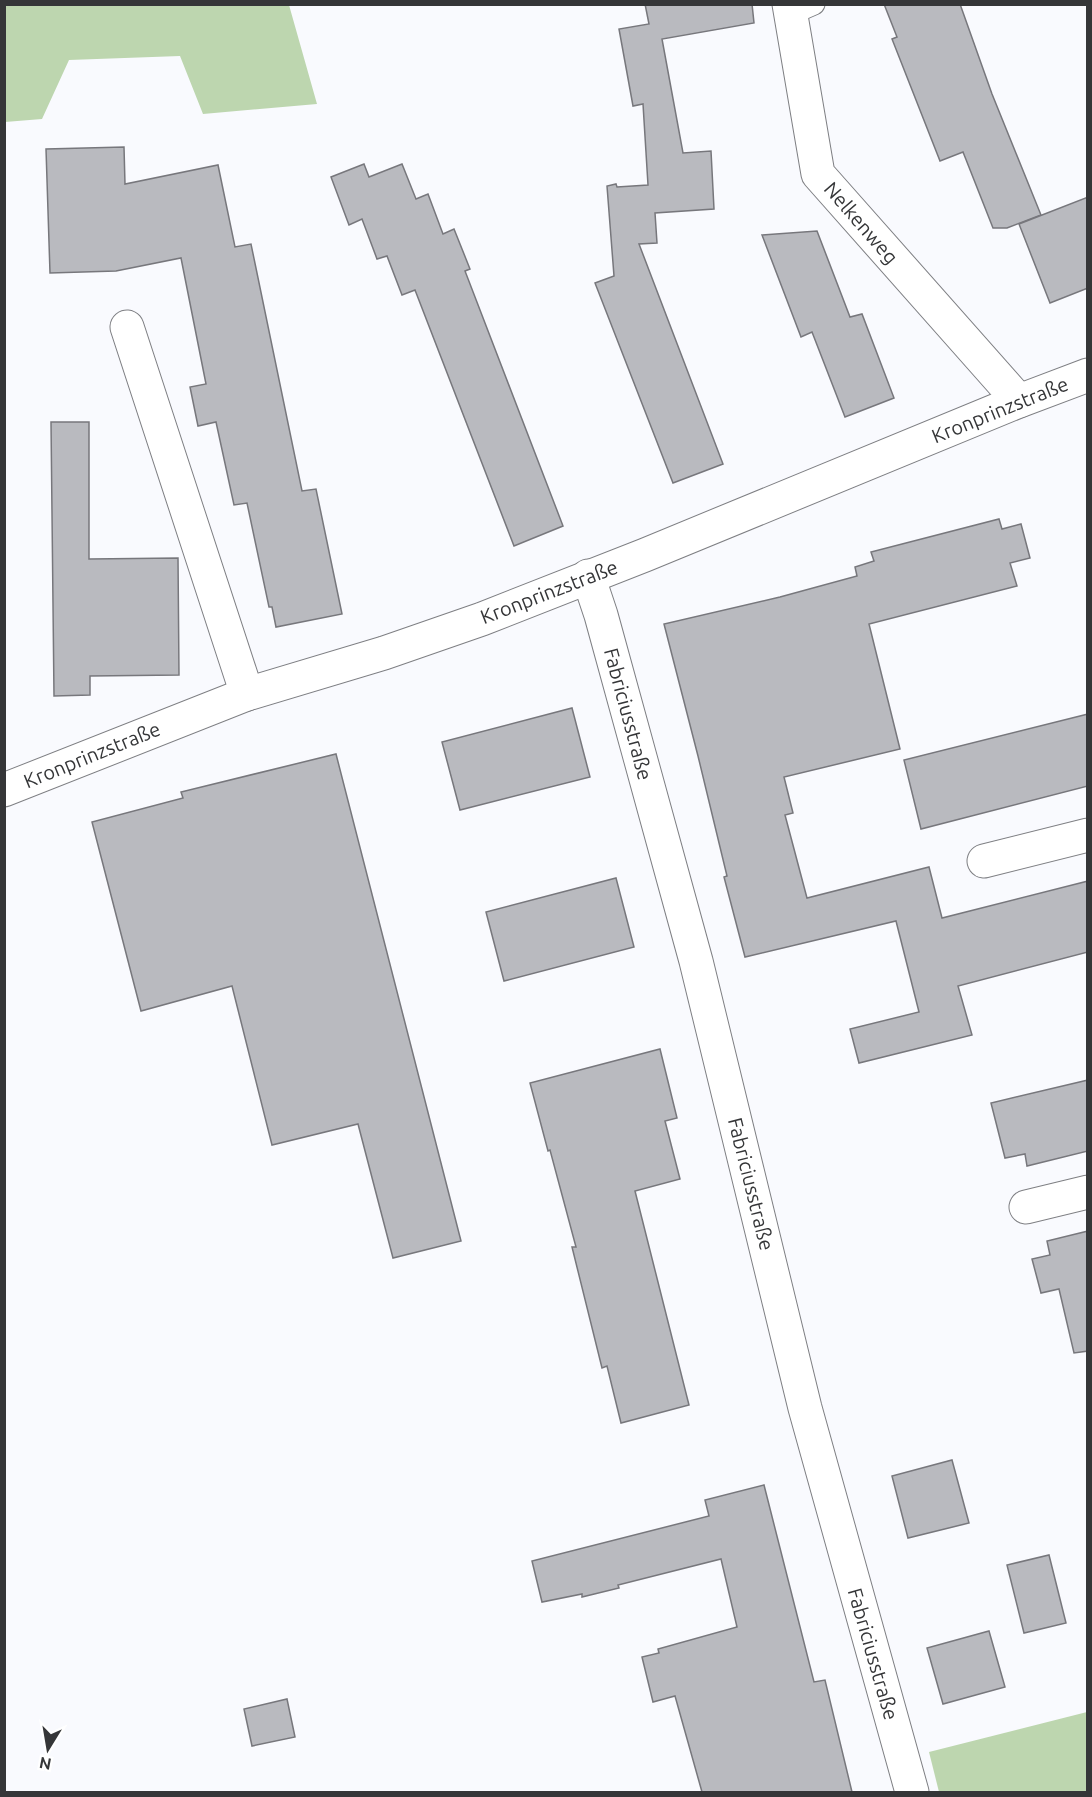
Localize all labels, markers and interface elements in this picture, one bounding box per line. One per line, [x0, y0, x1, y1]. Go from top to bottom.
street label: Nelkenweg [820, 177, 903, 268]
street label: Kronprinzstraße [928, 372, 1071, 447]
street label: Kronprinzstraße [477, 555, 621, 628]
street label: Fabriciusstraße [600, 645, 657, 782]
street label: Kronprinzstraße [20, 717, 163, 792]
street label: Fabriciusstraße [724, 1115, 779, 1253]
street label: Fabriciusstraße [844, 1585, 903, 1722]
north arrow [18, 1719, 78, 1779]
text: N [38, 1754, 53, 1774]

